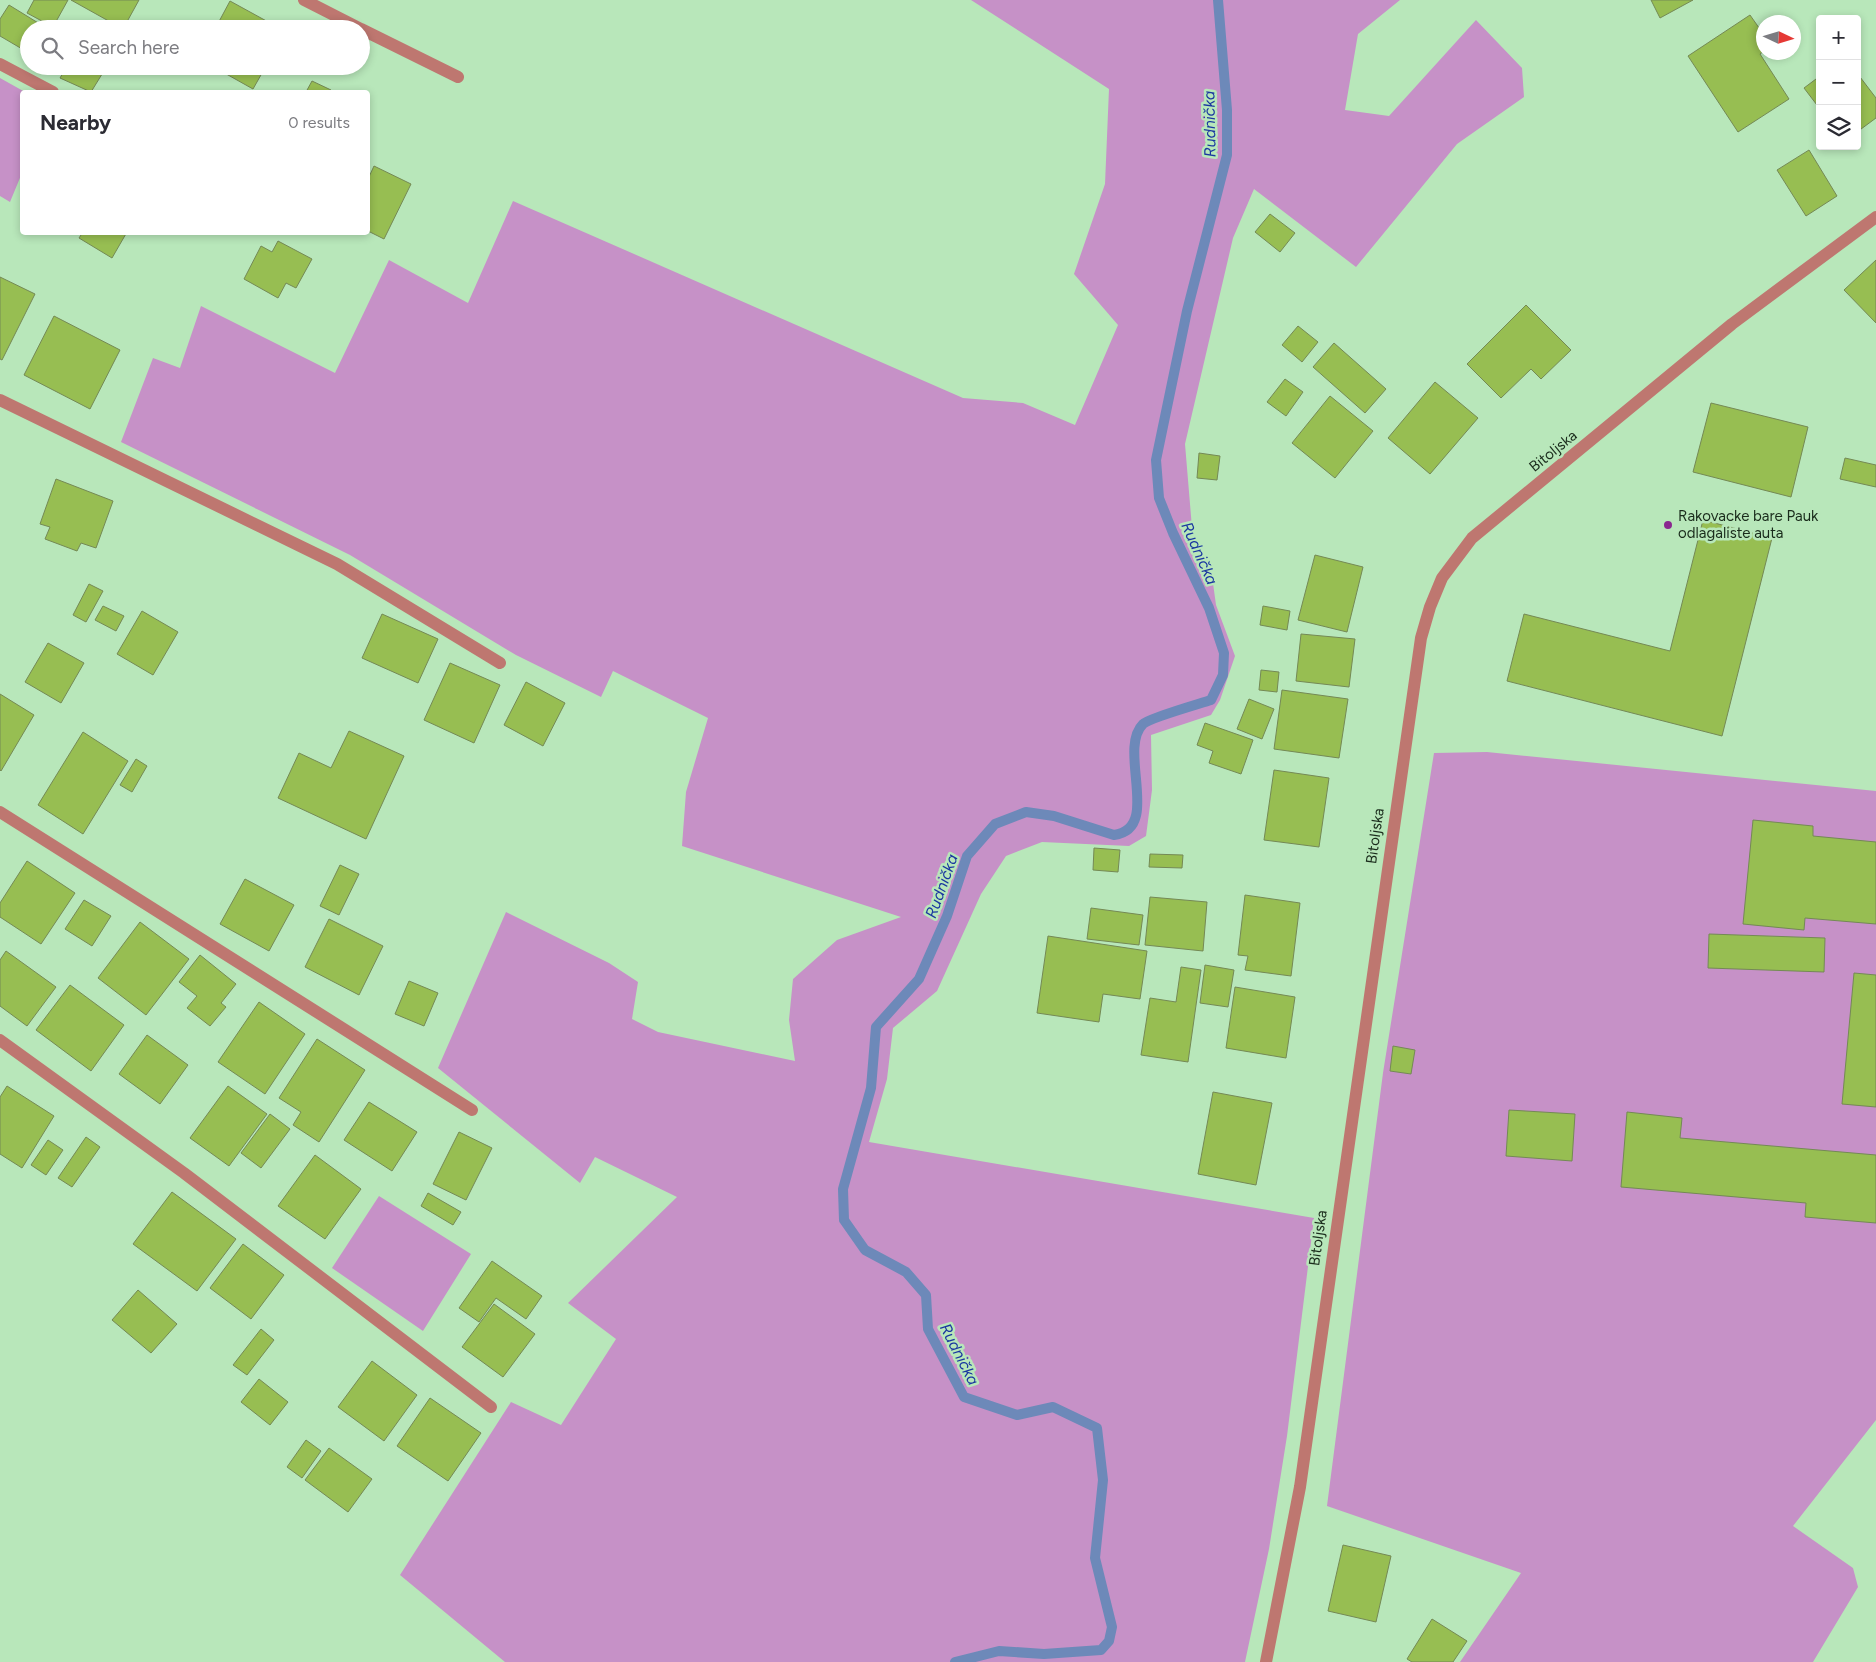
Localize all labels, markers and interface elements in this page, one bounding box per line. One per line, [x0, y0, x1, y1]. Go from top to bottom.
north arrow [1756, 15, 1801, 60]
map controls [1816, 15, 1861, 150]
button: + [1816, 15, 1861, 60]
search box [20, 20, 370, 75]
icon: search [38, 34, 66, 62]
text: Search here [78, 36, 180, 59]
button: − [1816, 60, 1861, 105]
water label: Rudnička [1199, 90, 1220, 157]
button: layers [1816, 105, 1861, 150]
text: Nearby [40, 110, 111, 135]
text: 0 results [288, 113, 350, 132]
street label: Bitoljska [1526, 426, 1580, 476]
place label: Rakovacke bare Pauk odlagaliste auta [1678, 507, 1819, 542]
water label: Rudnička [1177, 519, 1222, 588]
marker: Rakovacke bare Pauk odlagaliste auta [1662, 519, 1674, 531]
street label: Bitoljska [1362, 807, 1388, 865]
water label: Rudnička [921, 852, 962, 921]
street label: Bitoljska [1305, 1209, 1331, 1267]
water label: Rudnička [936, 1320, 983, 1388]

